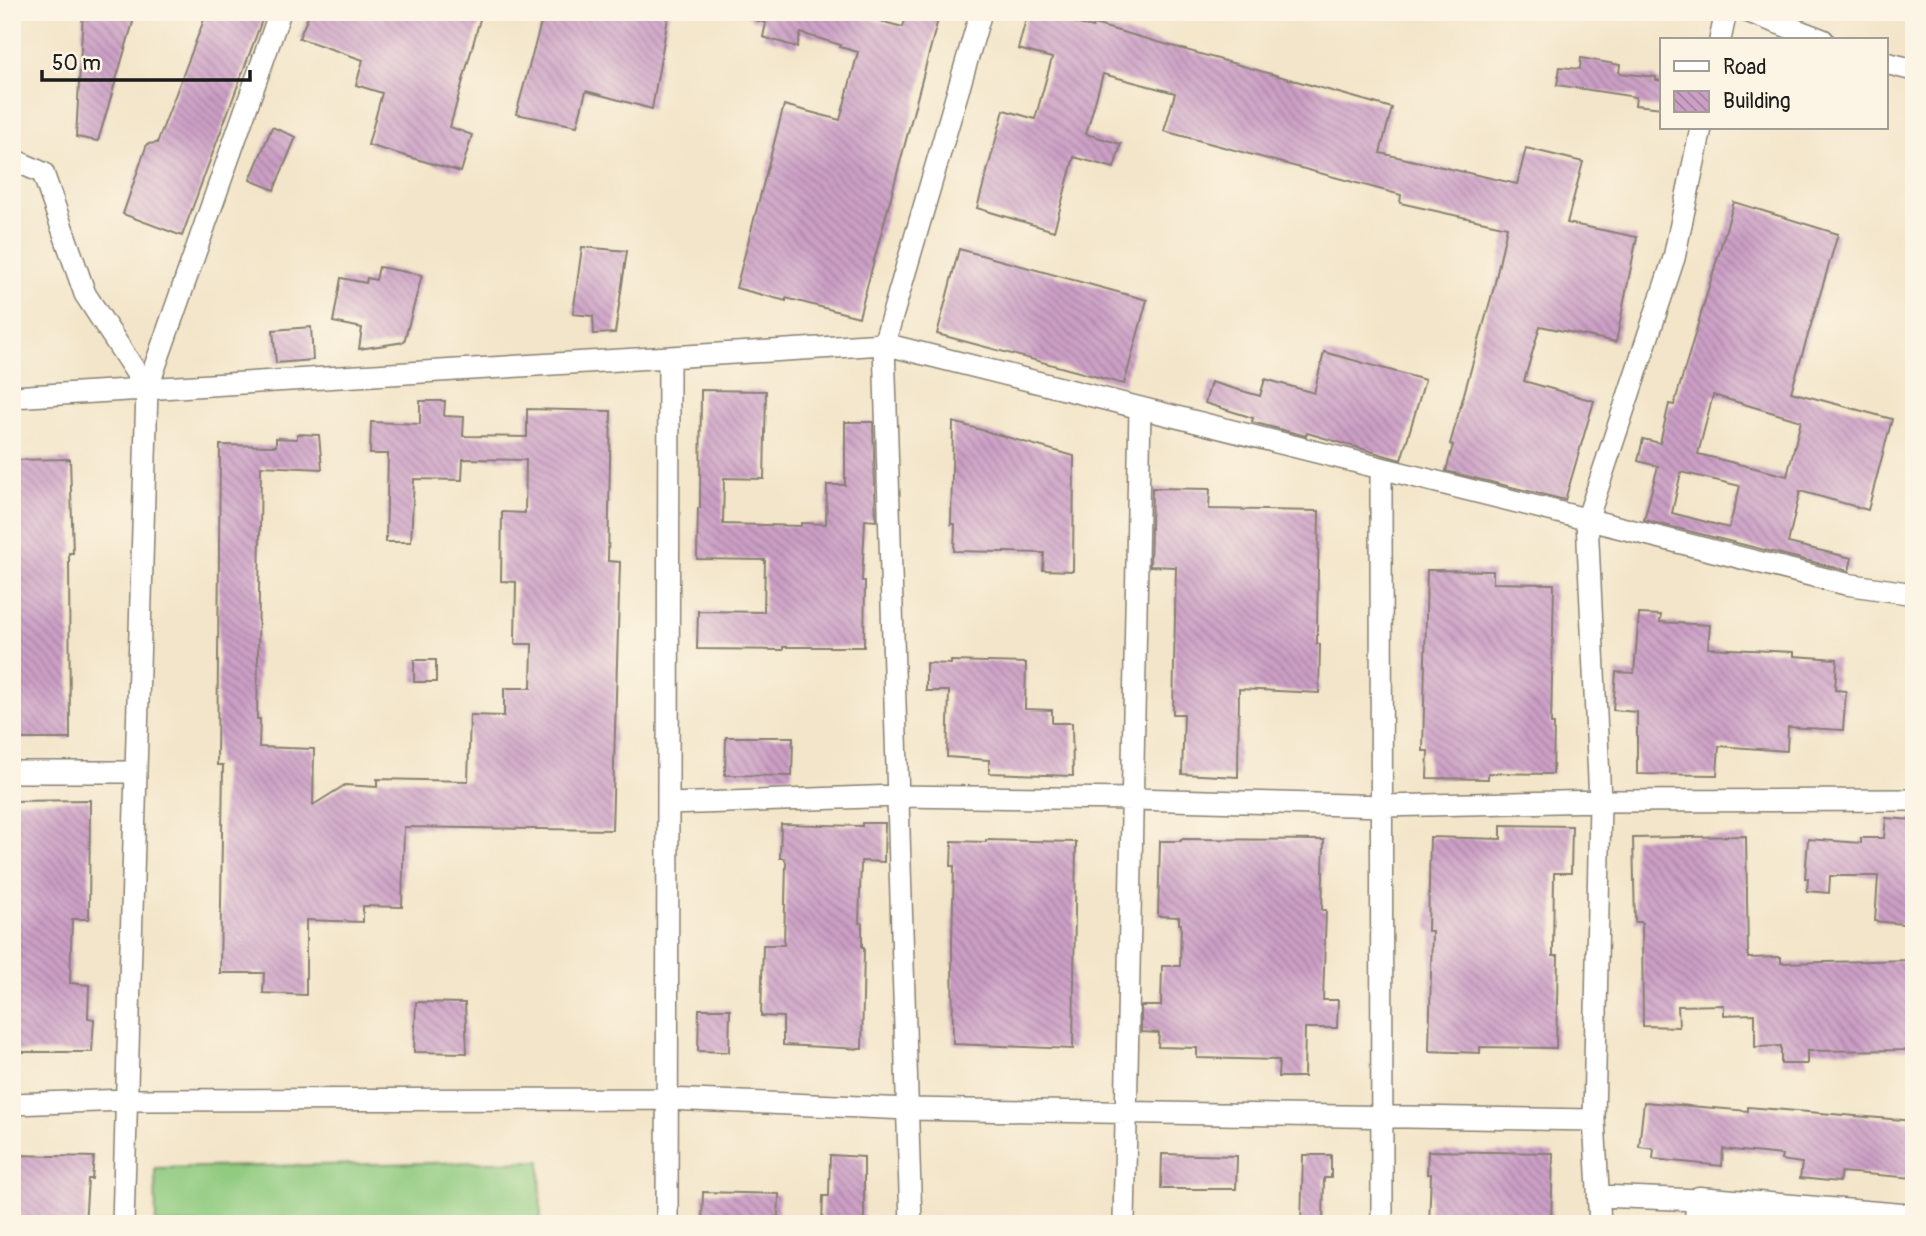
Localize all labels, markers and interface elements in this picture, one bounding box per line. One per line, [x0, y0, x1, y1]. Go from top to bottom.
scale bar [42, 38, 250, 82]
legend [1660, 38, 1888, 130]
text: 50 m [52, 50, 101, 77]
text: Road [1723, 54, 1767, 81]
text: Building [1723, 88, 1790, 115]

